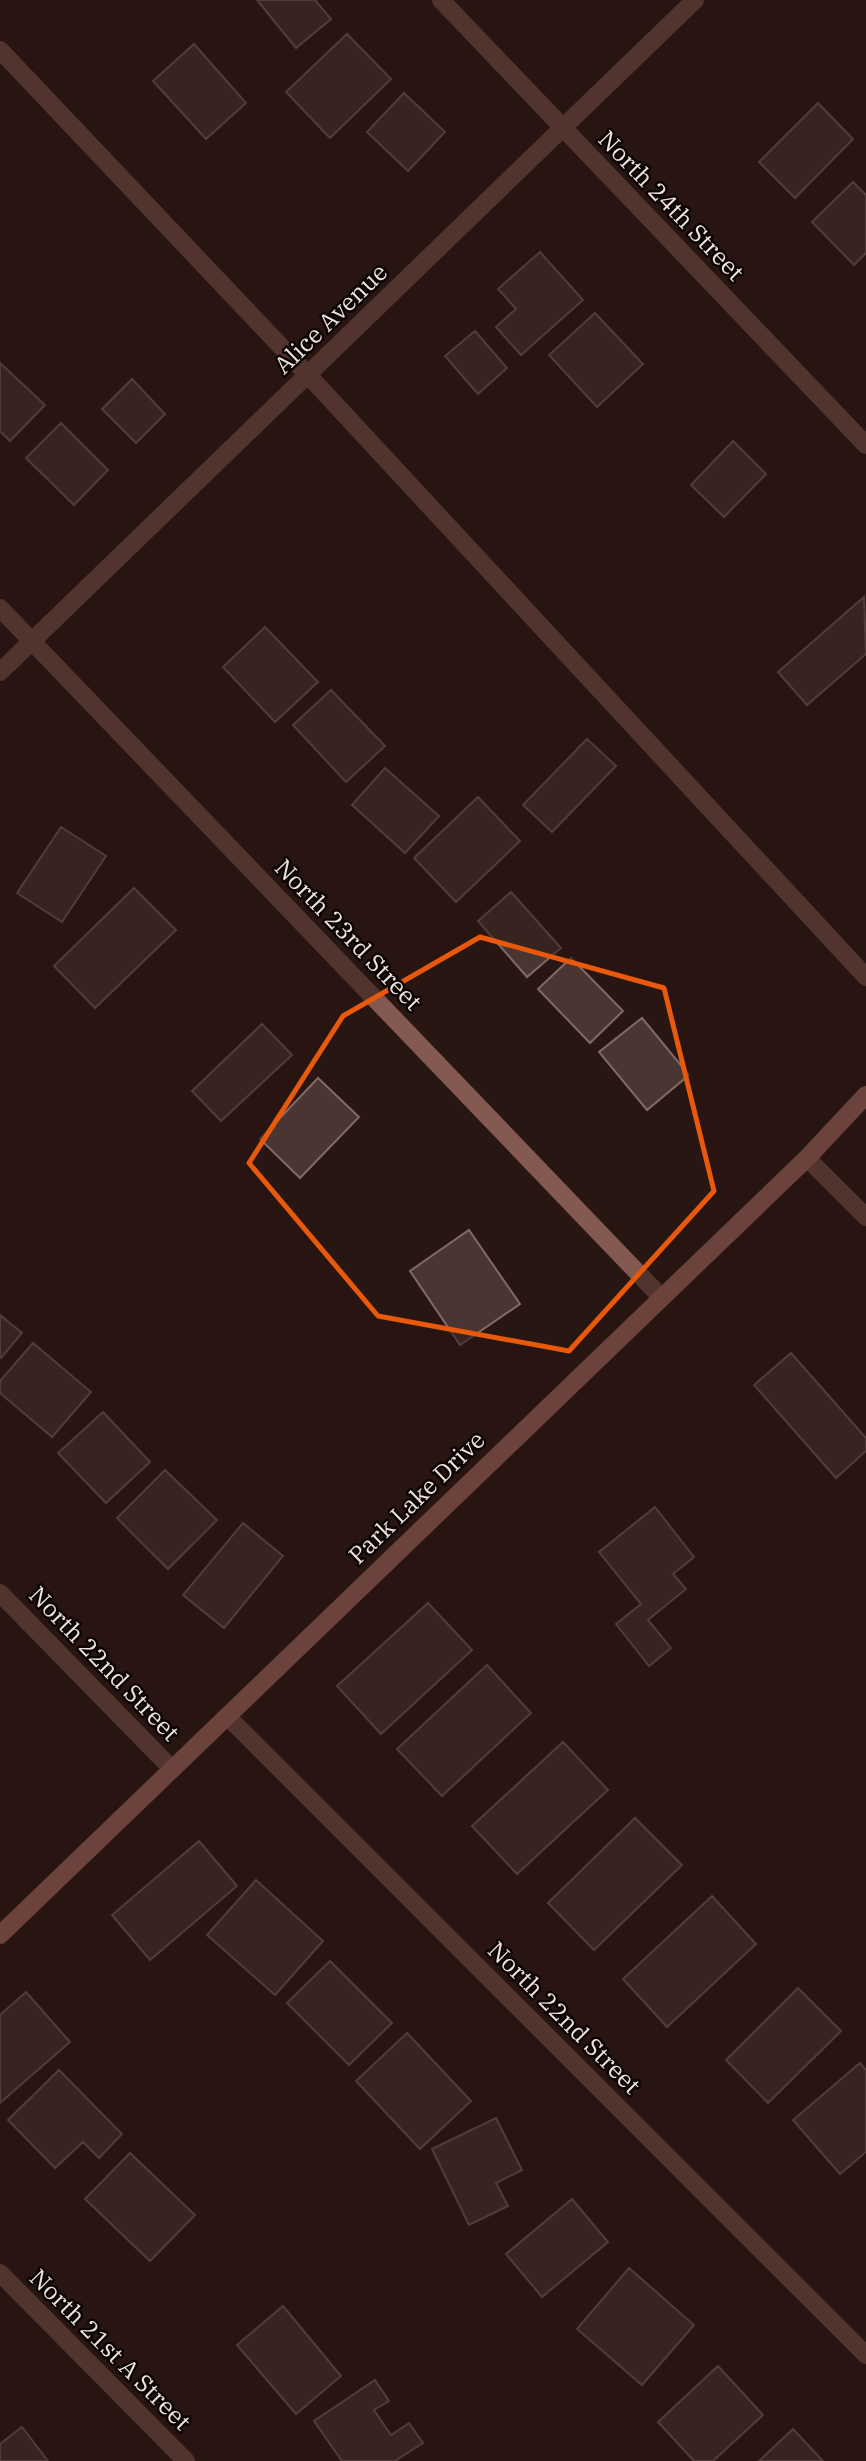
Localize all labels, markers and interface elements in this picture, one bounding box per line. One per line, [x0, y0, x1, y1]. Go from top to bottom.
street label: North 24th Street [592, 123, 752, 287]
street label: Alice Avenue [267, 256, 394, 380]
street label: North 23rd Street [268, 852, 429, 1017]
street label: Park Lake Drive [341, 1424, 491, 1571]
street label: North 22nd Street [22, 1579, 187, 1748]
street label: North 22nd Street [481, 1934, 648, 2101]
street label: North 21st A Street [23, 2262, 198, 2437]

